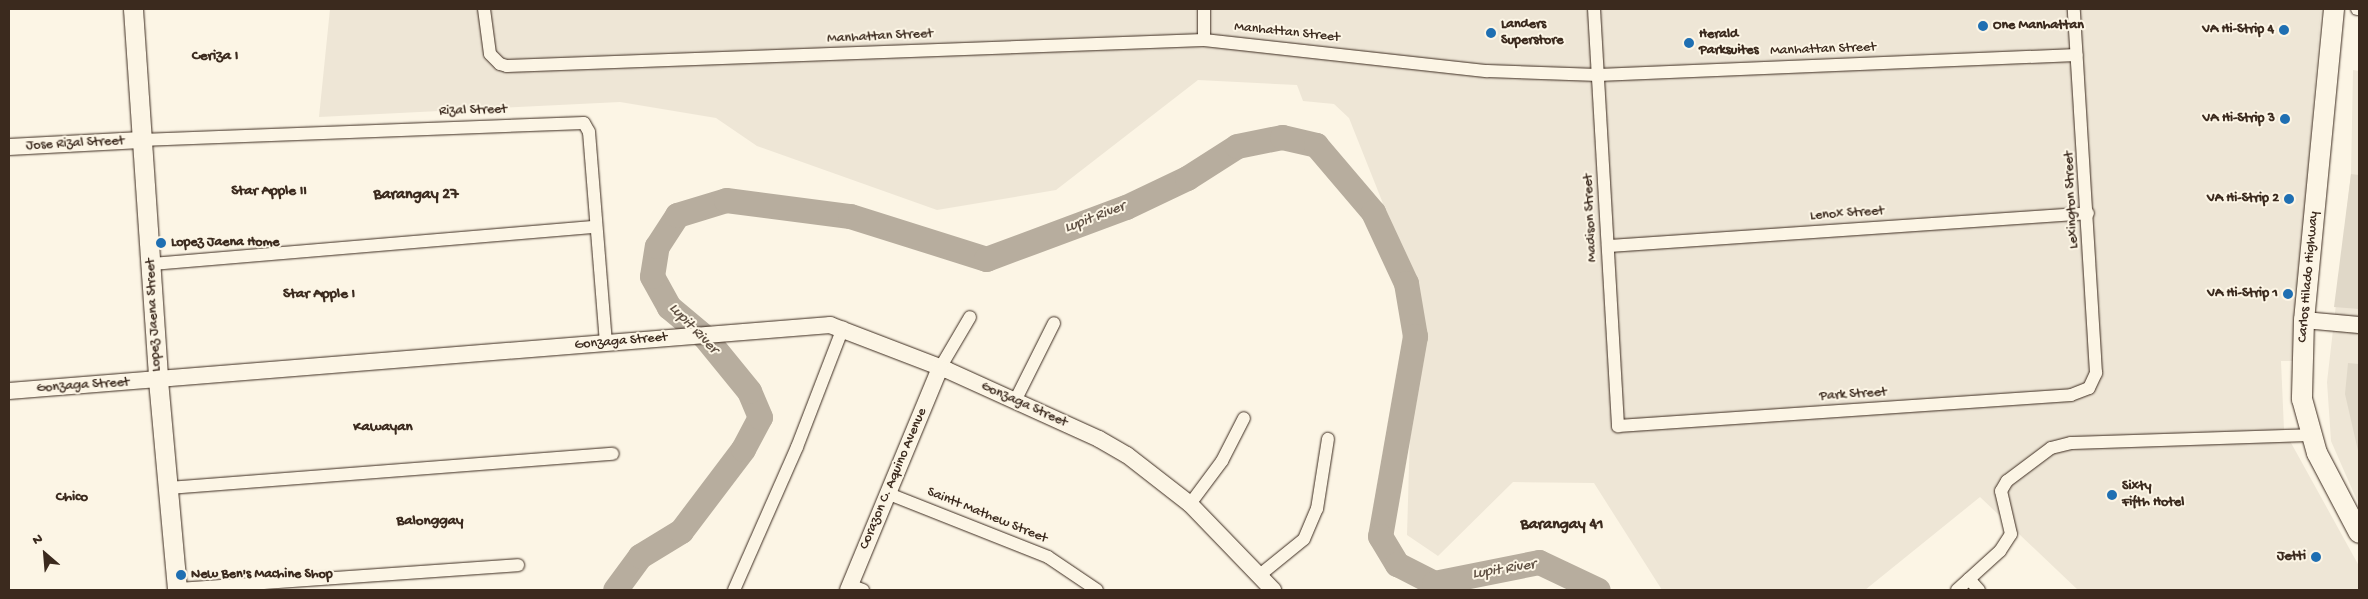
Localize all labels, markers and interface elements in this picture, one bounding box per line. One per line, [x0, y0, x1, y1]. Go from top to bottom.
place label: Landers Superstore [1501, 17, 1563, 49]
place label: One Manhattan [1993, 18, 2084, 34]
street label: Manhattan Street [1233, 19, 1341, 47]
marker: One Manhattan [1977, 20, 1989, 32]
place label: VA Hi-Strip 4 [2202, 22, 2274, 38]
marker: VA Hi-Strip 4 [2278, 24, 2290, 36]
street label: Manhattan Street [827, 26, 933, 48]
marker: Landers Superstore [1485, 27, 1497, 39]
place label: Herald Parksuites [1699, 27, 1759, 59]
marker: Herald Parksuites [1683, 37, 1695, 49]
street label: Manhattan Street [1770, 40, 1876, 60]
district label: Ceriza I [192, 48, 238, 66]
street label: Rizal Street [439, 101, 507, 121]
place label: VA Hi-Strip 3 [2203, 111, 2275, 127]
marker: VA Hi-Strip 3 [2279, 113, 2291, 125]
street label: Jose Rizal Street [25, 133, 125, 155]
street label: Lexington Street [2061, 151, 2083, 249]
street label: Madison Street [1580, 173, 1602, 263]
district label: Star Apple II [231, 183, 307, 201]
district label: Barangay 27 [373, 186, 459, 206]
place label: VA Hi-Strip 2 [2207, 191, 2279, 207]
marker: VA Hi-Strip 2 [2283, 193, 2295, 205]
water label: Lupit River [1062, 198, 1128, 238]
street label: Lenox Street [1809, 203, 1885, 225]
street label: Carlos Hilado Highway [2295, 211, 2323, 343]
place label: Lopez Jaena Home [171, 235, 280, 251]
marker: Lopez Jaena Home [155, 237, 167, 249]
street label: Lopez Jaena Street [143, 258, 165, 372]
district label: Star Apple I [283, 286, 355, 304]
place label: VA Hi-Strip 1 [2207, 286, 2278, 302]
marker: VA Hi-Strip 1 [2282, 288, 2294, 300]
water label: Lupit River [664, 300, 722, 358]
street label: Gonzaga Street [574, 330, 668, 354]
street label: Gonzaga Street [36, 374, 130, 398]
street label: Gonzaga Street [978, 378, 1070, 432]
street label: Park Street [1819, 384, 1887, 406]
street label: Corazon C. Aquino Avenue [857, 406, 931, 552]
district label: Kawayan [353, 419, 413, 437]
place label: Sixty Fifth Hotel [2122, 479, 2184, 512]
street label: Saintt Mathew Street [924, 484, 1050, 548]
district label: Chico [56, 489, 88, 507]
marker: Sixty Fifth Hotel [2106, 489, 2118, 501]
district label: Balonggay [397, 513, 463, 531]
district label: Barangay 41 [1521, 516, 1603, 536]
north arrow [20, 529, 70, 579]
text: N [30, 531, 46, 550]
place label: Jetti [2277, 549, 2306, 565]
marker: Jetti [2310, 551, 2322, 563]
water label: Lupit River [1471, 556, 1537, 584]
place label: New Ben's Machine Shop [191, 567, 333, 583]
marker: New Ben's Machine Shop [175, 569, 187, 581]

